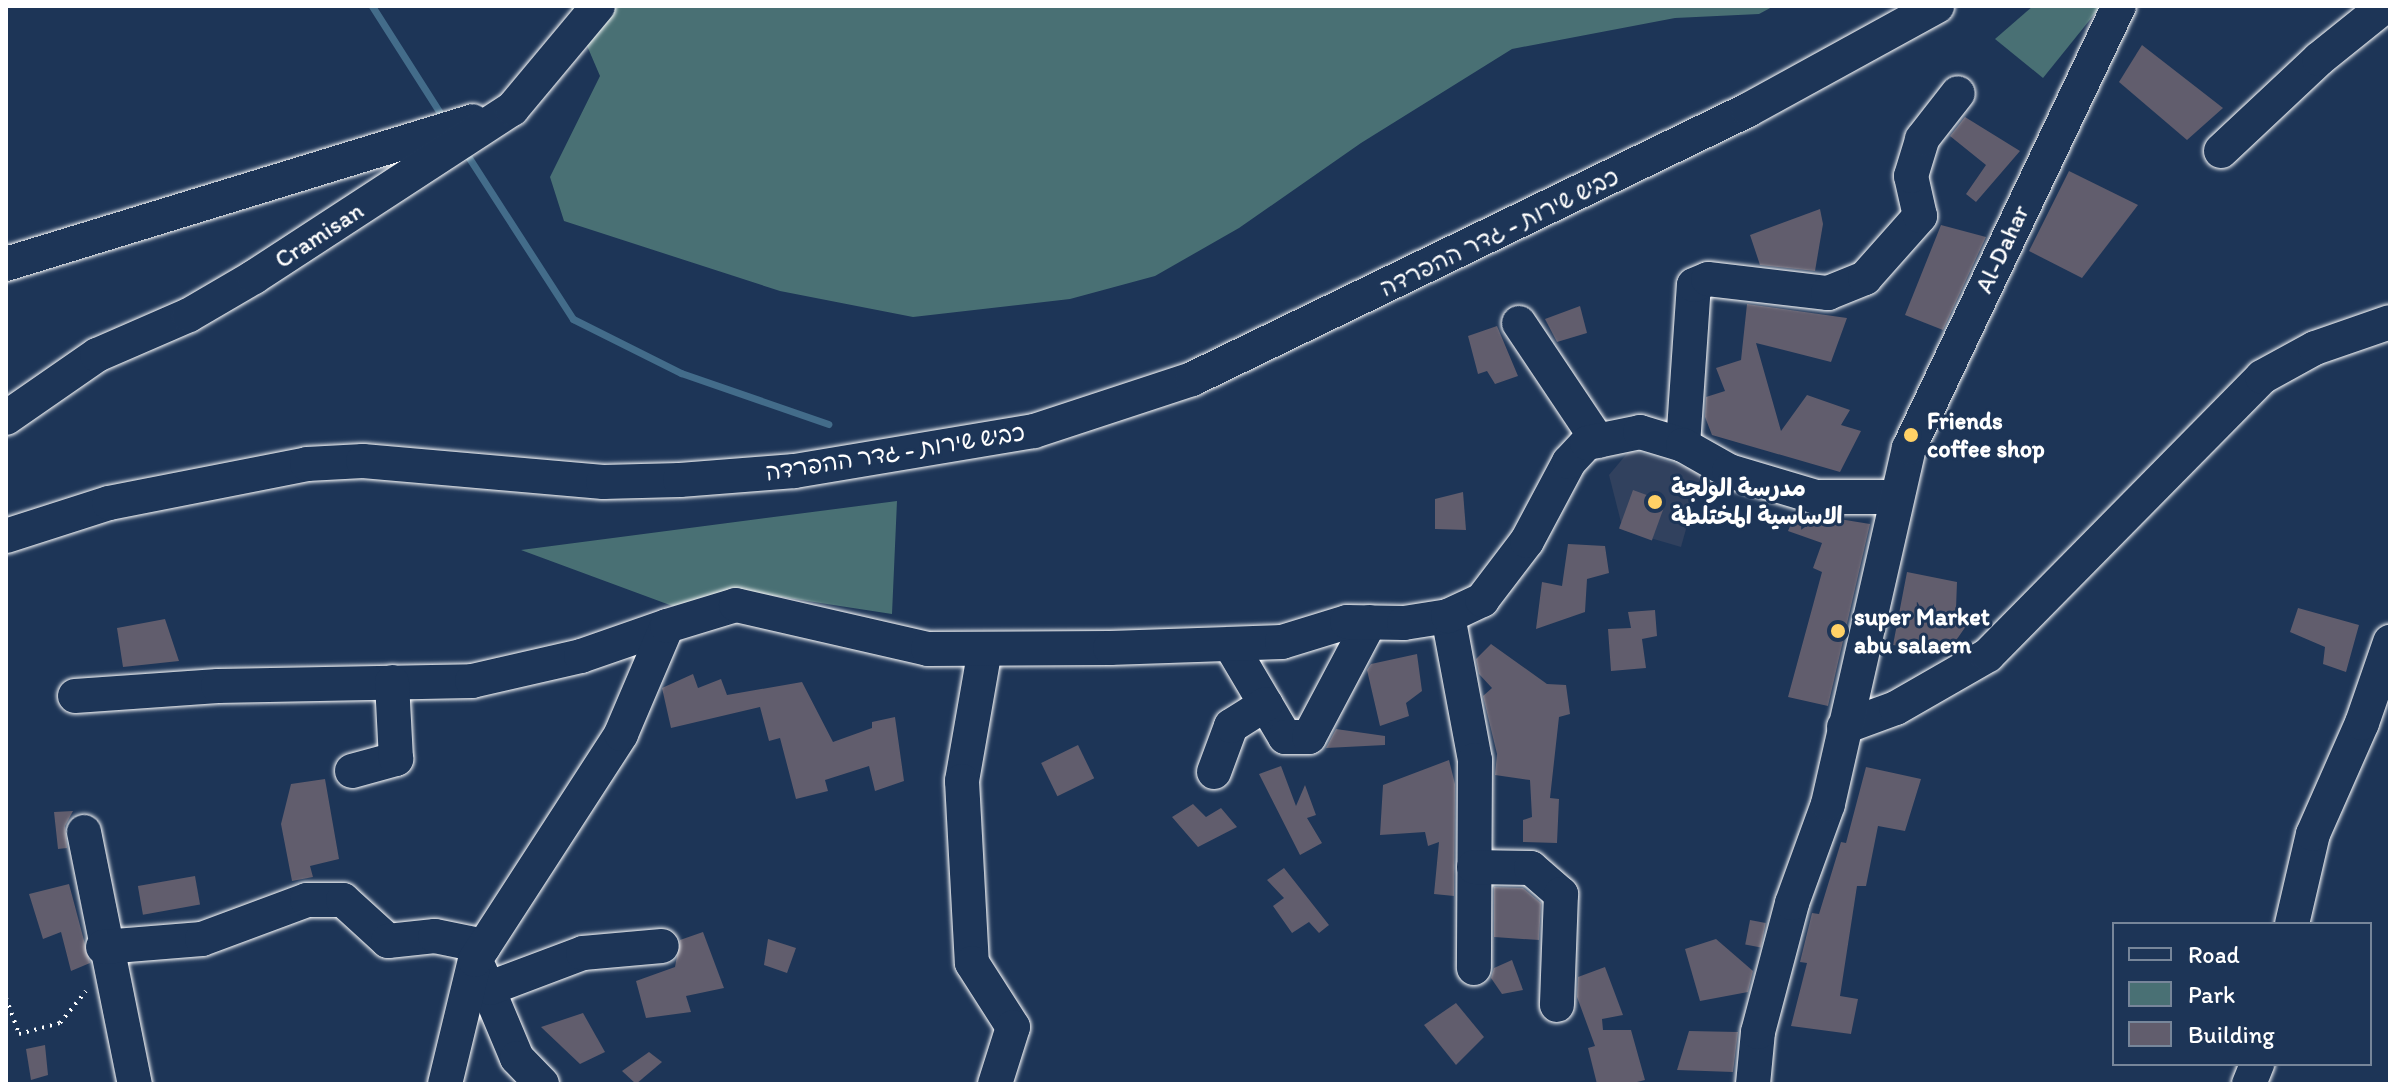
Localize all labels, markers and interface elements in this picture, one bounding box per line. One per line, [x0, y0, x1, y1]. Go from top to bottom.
street label: כביש שירות - גדר ההפרדה [1375, 162, 1623, 302]
street label: Cramisan [269, 196, 369, 274]
street label: Al-Dahar [1969, 200, 2035, 298]
place label: Friends coffee shop [1927, 407, 2044, 463]
street label: כביש שירות - גדר ההפרדה [763, 417, 1027, 487]
marker: Friends coffee shop [1902, 426, 1920, 444]
place label: مدرسة الولجة الاساسية المختلطة [1671, 474, 1843, 530]
marker: مدرسة الولجة الاساسية المختلطة [1646, 493, 1664, 511]
place label: super Market abu salaem [1854, 603, 1990, 659]
marker: super Market abu salaem [1829, 622, 1847, 640]
legend [2112, 922, 2372, 1066]
text: Road [2188, 940, 2240, 969]
text: Park [2188, 980, 2235, 1009]
text: Building [2188, 1020, 2275, 1049]

